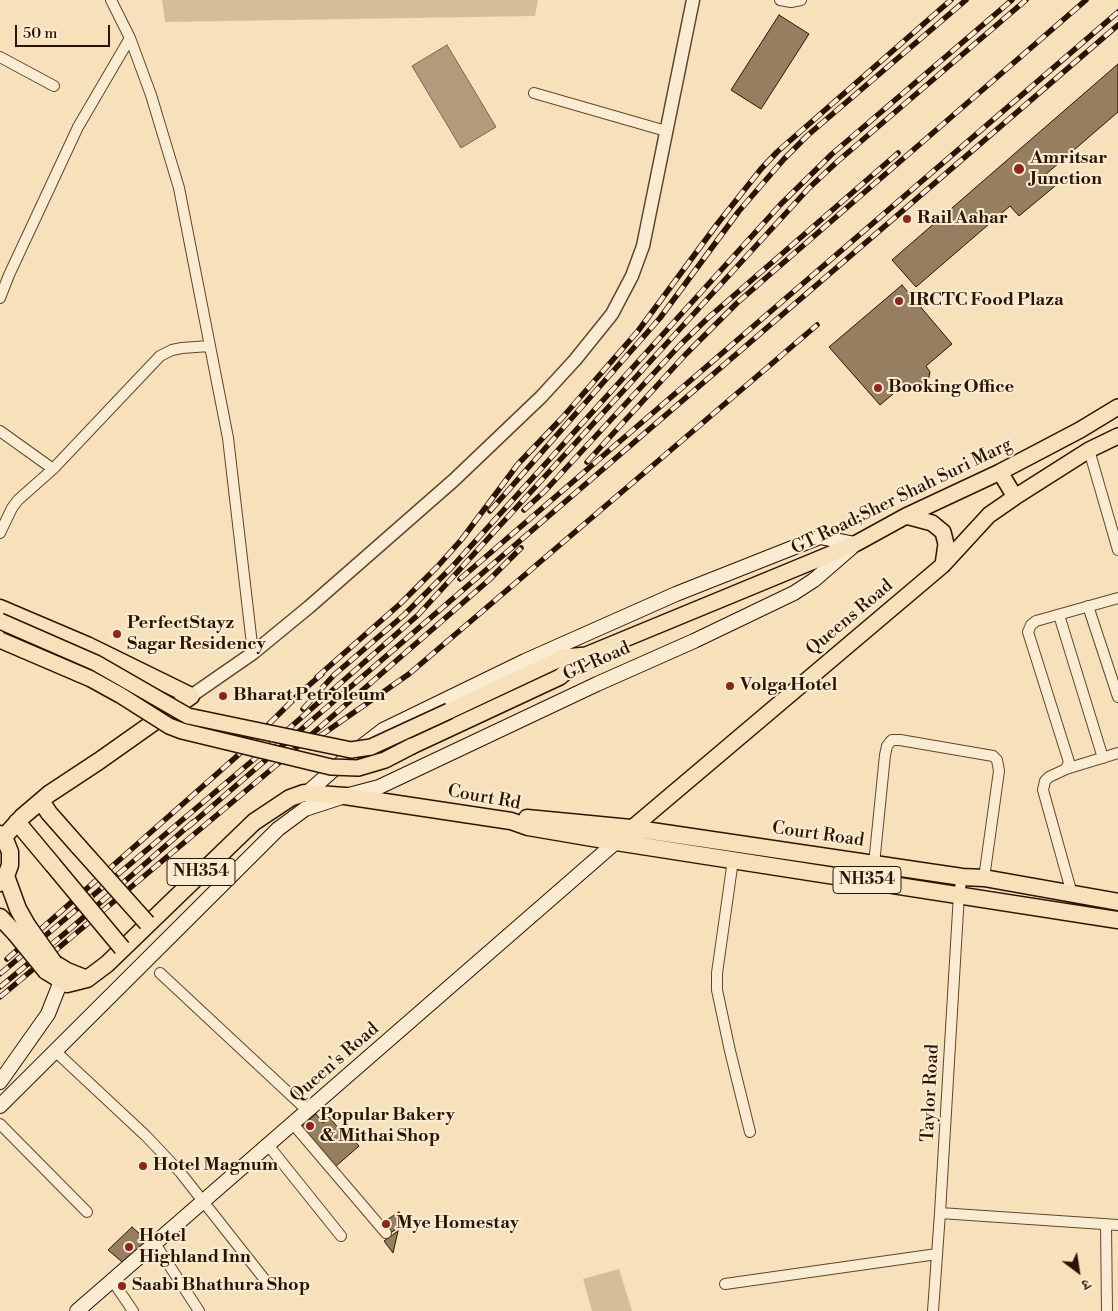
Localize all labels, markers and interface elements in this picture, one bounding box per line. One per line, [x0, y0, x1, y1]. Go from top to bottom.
scale bar [18, 15, 112, 47]
text: 50 m [23, 24, 57, 43]
place label: Amritsar Junction [1030, 148, 1107, 190]
marker: Amritsar Junction [1012, 162, 1026, 176]
place label: Rail Aahar [917, 208, 1008, 230]
marker: Rail Aahar [901, 213, 913, 225]
place label: IRCTC Food Plaza [909, 290, 1064, 312]
marker: IRCTC Food Plaza [893, 295, 905, 307]
place label: Booking Office [888, 377, 1014, 399]
marker: Booking Office [872, 382, 884, 394]
street label: GT Road;Sher Shah Suri Marg [788, 434, 1016, 560]
street label: Queens Road [802, 575, 898, 661]
place label: PerfectStayz Sagar Residency [127, 613, 266, 656]
marker: PerfectStayz Sagar Residency [111, 628, 123, 640]
street label: GT Road [560, 638, 634, 686]
place label: Volga Hotel [740, 675, 837, 697]
marker: Volga Hotel [724, 680, 736, 692]
place label: Bharat Petroleum [233, 685, 385, 707]
marker: Bharat Petroleum [217, 690, 229, 702]
street label: Court Rd [446, 781, 522, 815]
street label: Court Road [771, 818, 865, 852]
road number: NH354 [167, 859, 235, 886]
road number: NH354 [833, 866, 901, 894]
street label: Queen's Road [286, 1019, 384, 1107]
street label: Taylor Road [918, 1044, 944, 1142]
place label: Popular Bakery & Mithai Shop [320, 1105, 455, 1148]
marker: Popular Bakery & Mithai Shop [304, 1120, 316, 1132]
place label: Hotel Magnum [153, 1155, 278, 1177]
marker: Hotel Magnum [137, 1160, 149, 1172]
place label: Mye Homestay [396, 1213, 519, 1235]
marker: Mye Homestay [380, 1218, 392, 1230]
place label: Hotel Highland Inn [139, 1226, 251, 1268]
marker: Hotel Highland Inn [123, 1241, 135, 1253]
north arrow [1053, 1246, 1103, 1296]
text: उ [1078, 1274, 1093, 1293]
place label: Saabi Bhathura Shop [132, 1275, 310, 1297]
marker: Saabi Bhathura Shop [116, 1280, 128, 1292]

